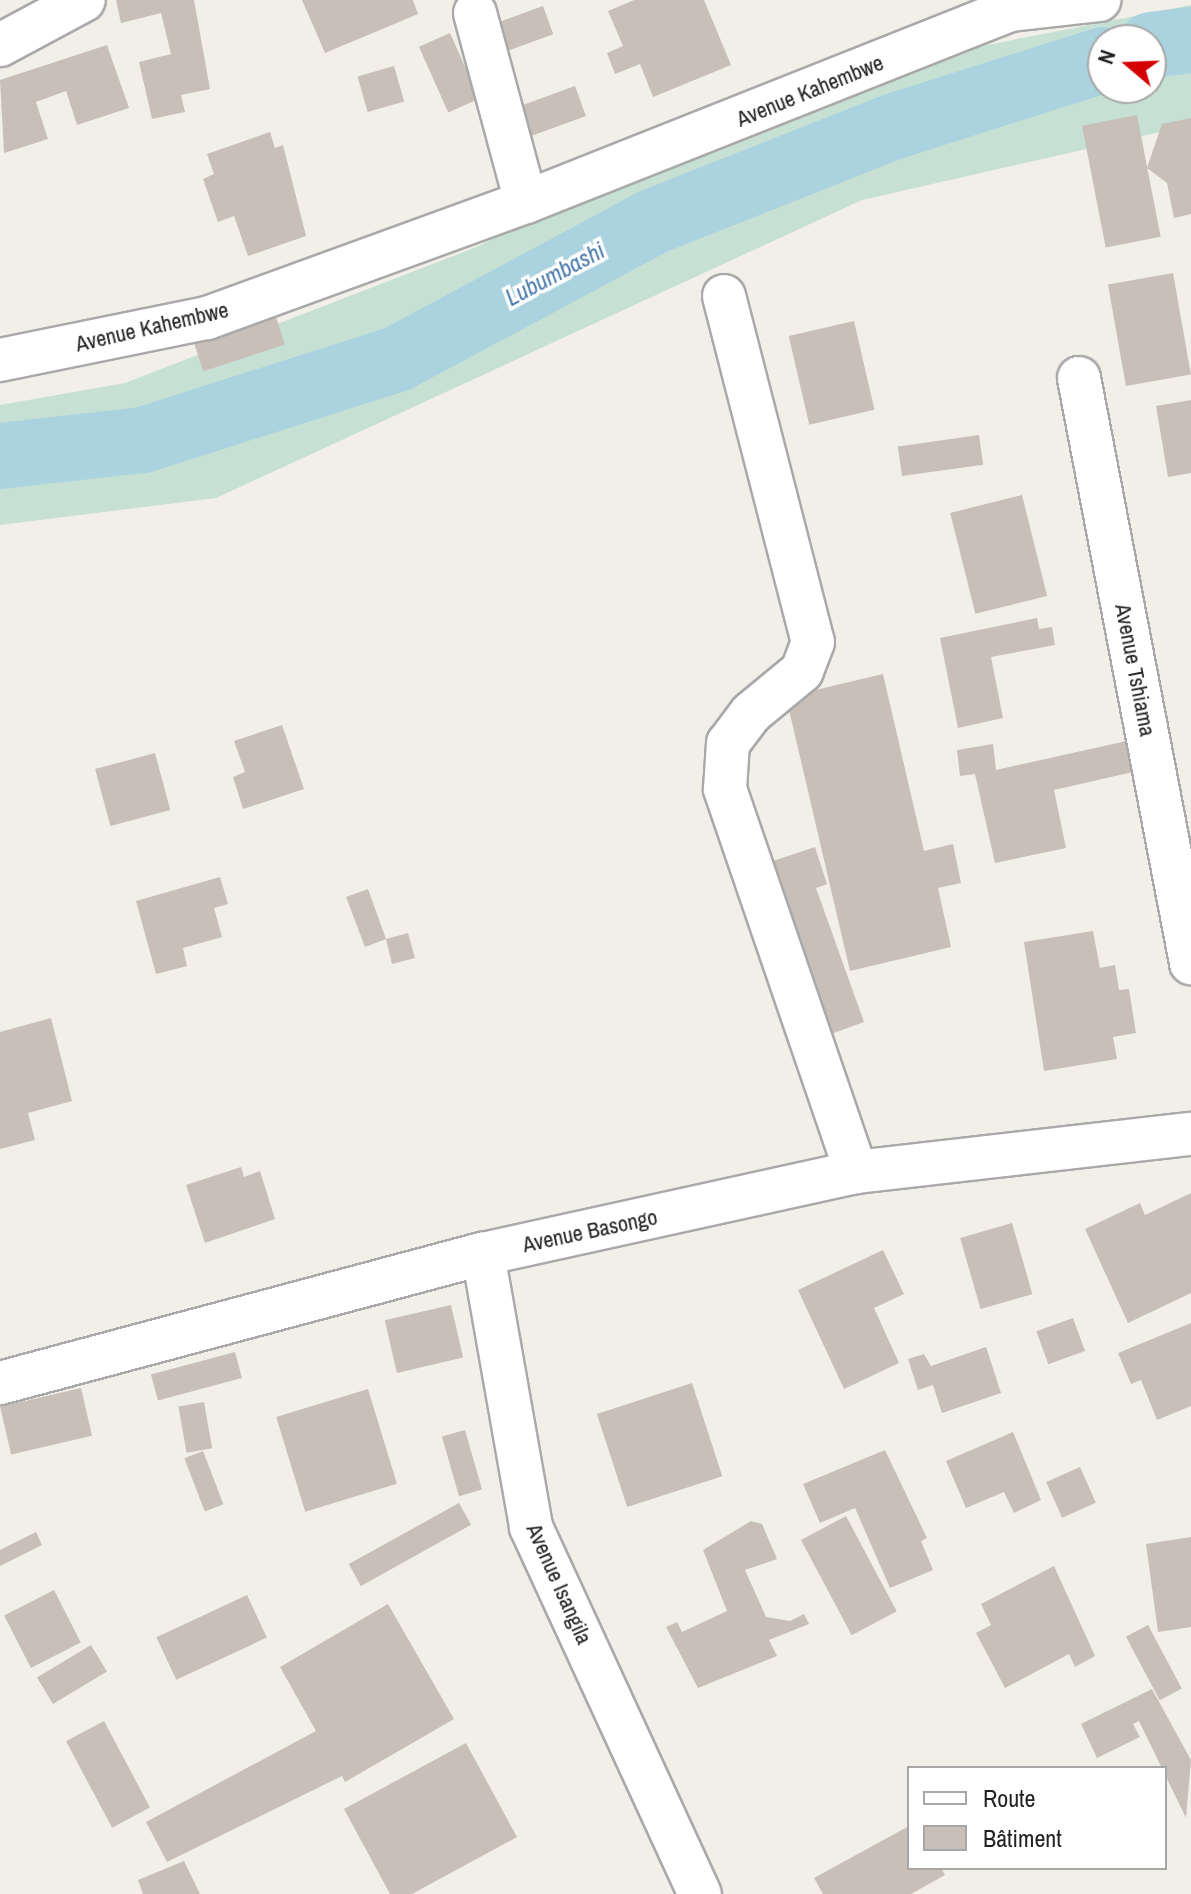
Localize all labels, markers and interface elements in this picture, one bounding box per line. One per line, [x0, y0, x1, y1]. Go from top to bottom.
north arrow [1087, 24, 1167, 104]
text: N [1090, 46, 1123, 68]
street label: Avenue Kahembwe [733, 50, 887, 132]
water label: Lubumbashi [500, 236, 610, 312]
street label: Avenue Kahembwe [73, 297, 231, 357]
street label: Avenue Tshiama [1109, 601, 1161, 739]
street label: Avenue Basongo [520, 1204, 660, 1258]
street label: Avenue Isangila [521, 1520, 597, 1648]
legend [907, 1766, 1167, 1870]
text: Route [983, 1782, 1036, 1814]
text: Bâtiment [983, 1822, 1062, 1854]

